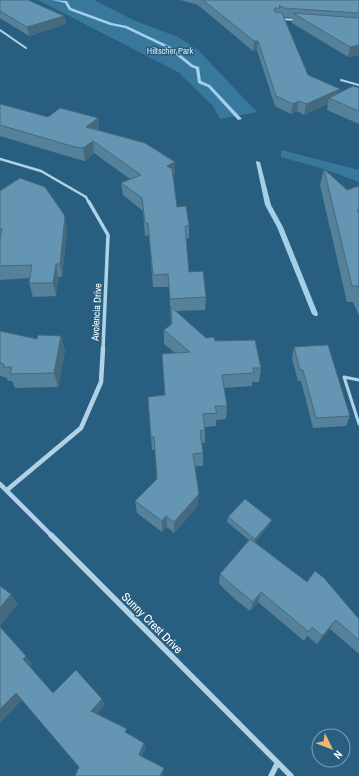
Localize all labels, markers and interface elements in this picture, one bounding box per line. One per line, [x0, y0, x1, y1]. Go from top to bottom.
park label: Hiltscher Park [147, 45, 193, 57]
street label: Avolencia Drive [88, 282, 105, 342]
street label: Sunny Crest Drive [118, 589, 186, 657]
north arrow [311, 728, 351, 768]
text: N [331, 748, 346, 762]

